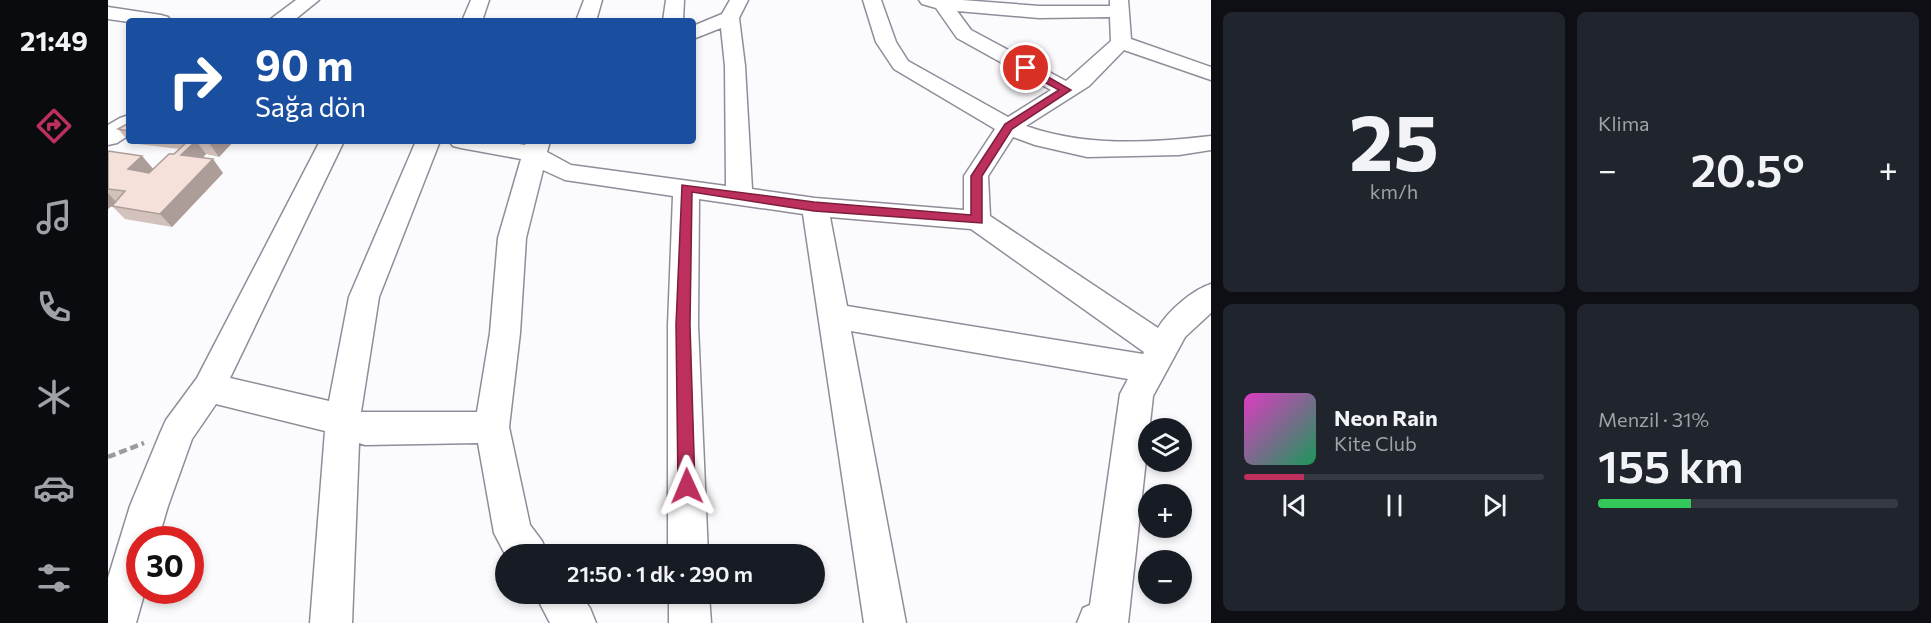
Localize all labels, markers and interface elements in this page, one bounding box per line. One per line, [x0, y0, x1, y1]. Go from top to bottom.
text: 21:49 [20, 24, 88, 57]
text: 90 m [255, 38, 354, 90]
icon: right [156, 42, 234, 120]
pin [1000, 42, 1051, 93]
icon: arrive [1009, 51, 1042, 84]
text: Sağa dön [255, 90, 366, 123]
text: 25 [1349, 92, 1439, 187]
icon: directions [33, 105, 75, 147]
text: Klima [1598, 111, 1650, 135]
text: 20.5° [1691, 141, 1805, 196]
text: − [1598, 148, 1617, 189]
text: + [1879, 148, 1898, 189]
text: km/h [1370, 179, 1418, 203]
icon: music [33, 196, 75, 238]
icon: phone [33, 286, 75, 328]
icon: climate [33, 376, 75, 418]
text: Neon Rain [1334, 404, 1438, 431]
text: Menzil · 31% [1598, 407, 1709, 431]
map controls [1138, 418, 1192, 604]
button: layers [1138, 418, 1192, 472]
text: Kite Club [1334, 431, 1417, 455]
text: 155 km [1598, 437, 1743, 492]
position arrow [655, 454, 719, 518]
icon: car [33, 467, 75, 509]
button: + [1138, 484, 1192, 538]
icon: previous [1278, 489, 1311, 522]
icon: pause [1378, 489, 1411, 522]
icon: next [1478, 489, 1511, 522]
speed limit sign: 30 [126, 526, 204, 604]
button: − [1138, 550, 1192, 604]
icon: filters [33, 557, 75, 599]
text: 21:50 · 1 dk · 290 m [567, 560, 753, 587]

